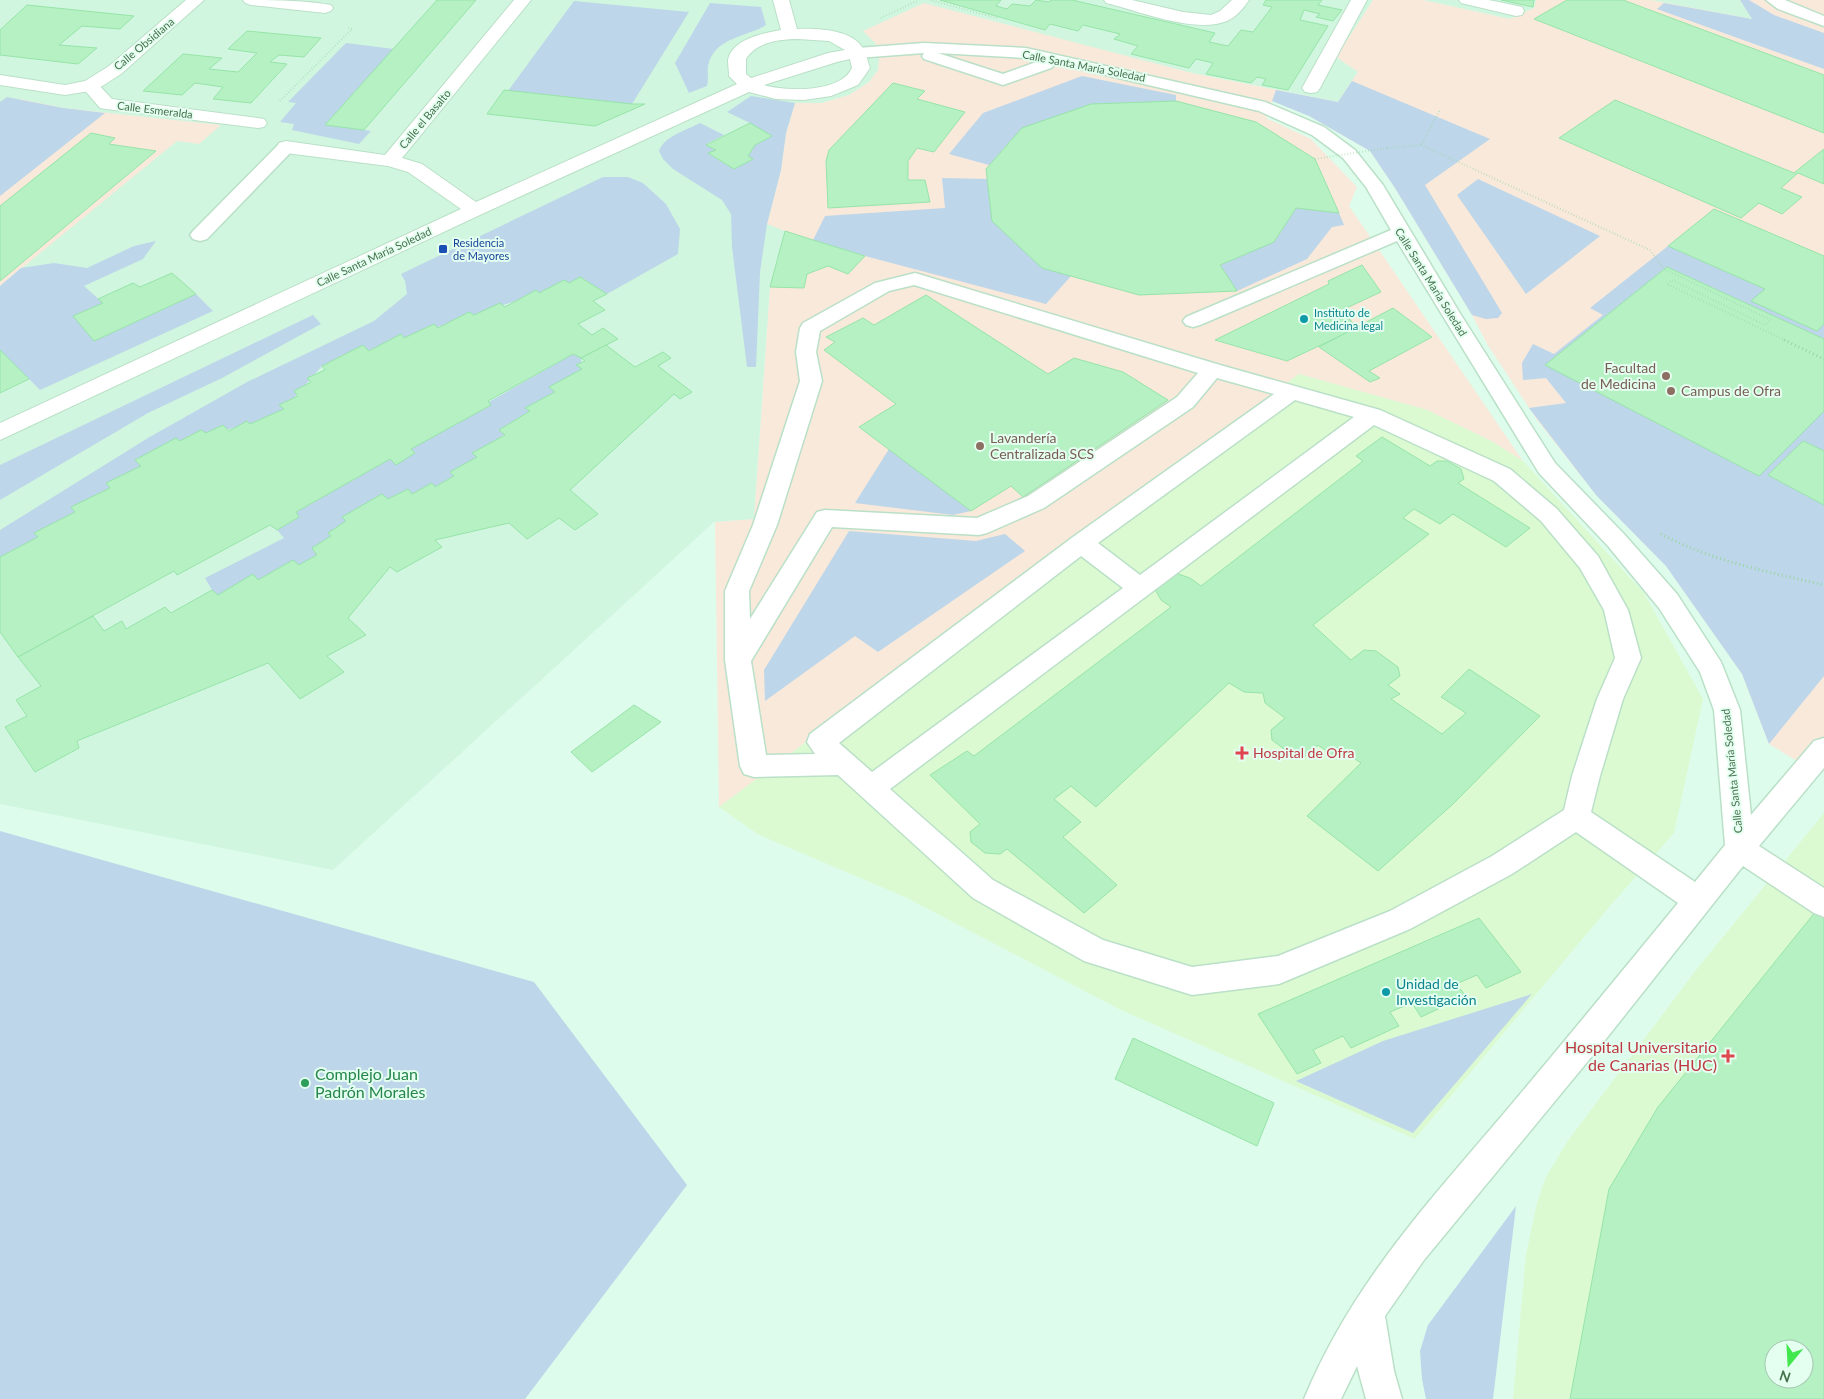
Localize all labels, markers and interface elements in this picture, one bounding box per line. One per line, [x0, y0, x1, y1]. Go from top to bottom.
street label: Calle Obsidiana [111, 15, 176, 73]
street label: Calle Santa María Soledad [1021, 47, 1147, 84]
street label: Calle el Basalto [396, 86, 453, 151]
street label: Calle Esmeralda [116, 98, 194, 121]
street label: Calle Santa María Soledad [314, 224, 433, 289]
street label: Calle Santa María Soledad [1393, 225, 1470, 338]
place label: Residencia de Mayores [453, 236, 510, 262]
marker: Residencia de Mayores [437, 243, 449, 255]
place label: Instituto de Medicina legal [1314, 306, 1383, 332]
marker: Instituto de Medicina legal [1298, 313, 1310, 325]
place label: Facultad de Medicina [1581, 359, 1656, 392]
marker: Facultad de Medicina [1660, 370, 1672, 382]
place label: Campus de Ofra [1681, 382, 1781, 399]
marker: Campus de Ofra [1665, 385, 1677, 397]
place label: Lavandería Centralizada SCS [990, 429, 1094, 462]
marker: Lavandería Centralizada SCS [974, 440, 986, 452]
street label: Calle Santa María Soledad [1719, 708, 1745, 834]
place label: Hospital de Ofra [1253, 744, 1354, 761]
marker: Hospital de Ofra [1235, 746, 1249, 760]
place label: Unidad de Investigación [1396, 975, 1477, 1008]
marker: Unidad de Investigación [1380, 986, 1392, 998]
place label: Hospital Universitario de Canarias (HUC) [1565, 1037, 1717, 1074]
marker: Hospital Universitario de Canarias (HUC) [1721, 1049, 1735, 1063]
place label: Complejo Juan Padrón Morales [315, 1064, 425, 1101]
marker: Complejo Juan Padrón Morales [299, 1077, 311, 1089]
north arrow [1764, 1339, 1814, 1389]
text: N [1777, 1367, 1793, 1387]

